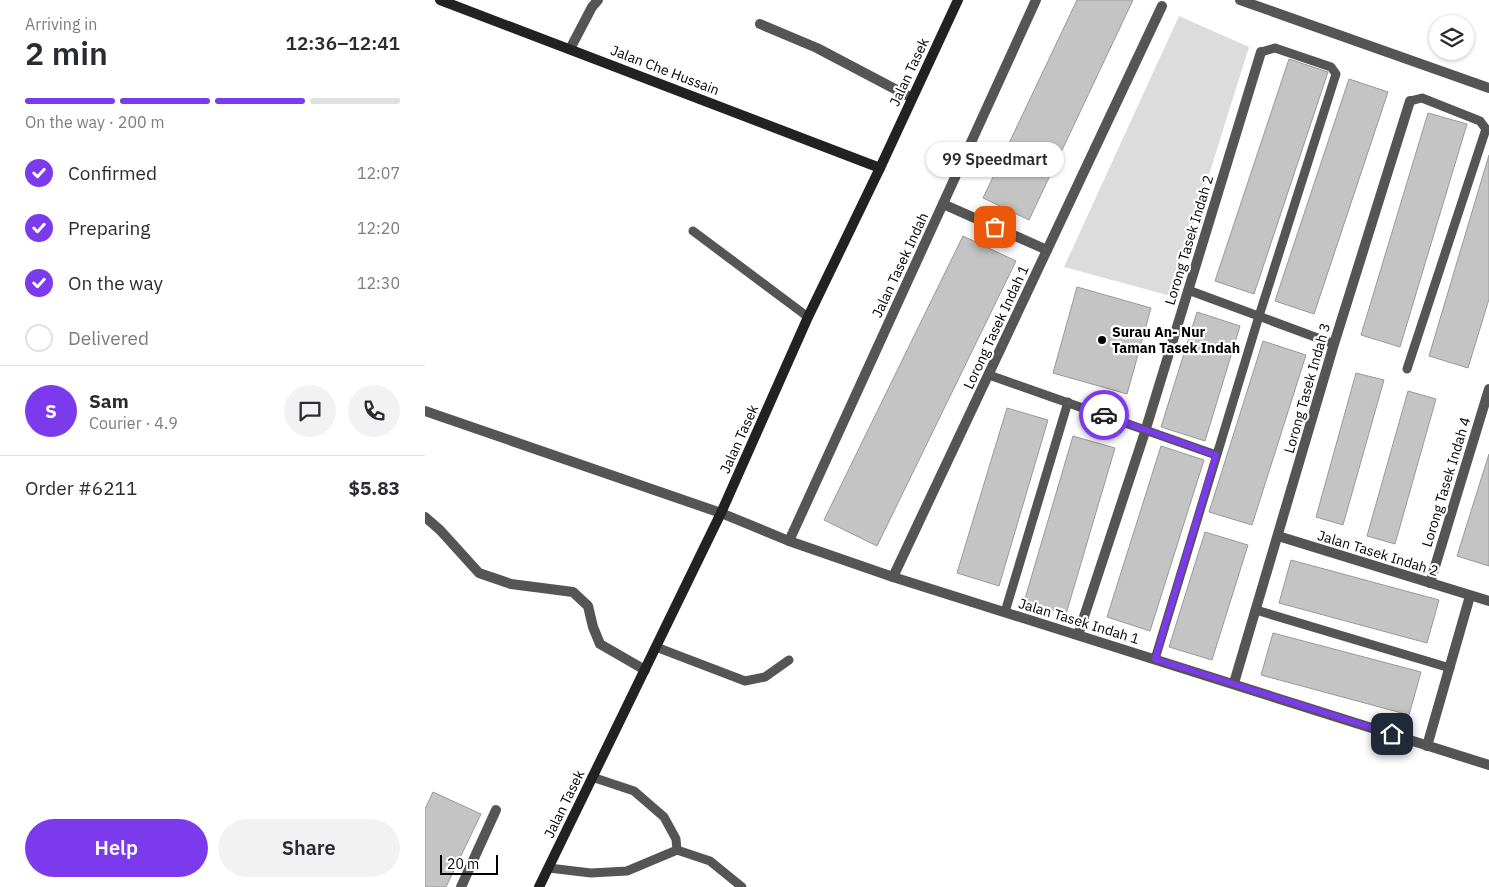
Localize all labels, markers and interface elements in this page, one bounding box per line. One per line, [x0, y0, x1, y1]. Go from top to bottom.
text: Arriving in [25, 14, 97, 34]
map controls [1429, 15, 1474, 60]
button: layers [1429, 15, 1474, 60]
text: 12:36–12:41 [286, 31, 400, 55]
text: 2 min [25, 32, 108, 74]
street label: Jalan Tasek [885, 34, 933, 109]
street label: Jalan Che Hussain [608, 41, 722, 99]
text: On the way · 200 m [25, 112, 164, 132]
callout: 99 Speedmart [926, 142, 1064, 177]
text: 99 Speedmart [942, 149, 1048, 169]
icon: check [25, 159, 53, 187]
text: Confirmed [68, 161, 157, 185]
text: 12:07 [357, 163, 400, 183]
street label: Lorong Tasek Indah 2 [1161, 173, 1217, 307]
pin [974, 206, 1016, 248]
street label: Jalan Tasek Indah [868, 210, 932, 320]
icon: bag [981, 213, 1009, 241]
icon: check [25, 214, 53, 242]
text: Preparing [68, 216, 150, 240]
text: 12:20 [357, 218, 400, 238]
street label: Lorong Tasek Indah 1 [959, 262, 1033, 392]
icon: check [25, 269, 53, 297]
text: On the way [68, 271, 163, 295]
text: 12:30 [357, 273, 400, 293]
street label: Lorong Tasek Indah 3 [1280, 321, 1334, 455]
place label: Surau An- Nur Taman Tasek Indah [1112, 323, 1240, 357]
text: Delivered [68, 326, 149, 350]
marker: Surau An- Nur Taman Tasek Indah [1096, 334, 1108, 346]
button: chat [284, 385, 336, 437]
button: phone [348, 385, 400, 437]
text: Sam [89, 389, 129, 413]
courier [1079, 390, 1129, 440]
text: S [45, 399, 57, 423]
street label: Jalan Tasek [716, 401, 762, 476]
icon: car [1090, 401, 1118, 429]
text: Courier · 4.9 [89, 413, 178, 433]
street label: Lorong Tasek Indah 4 [1418, 415, 1474, 549]
text: Order #6211 [25, 476, 137, 500]
text: $5.83 [348, 476, 400, 500]
street label: Jalan Tasek Indah 2 [1315, 526, 1441, 580]
street label: Jalan Tasek Indah 1 [1016, 594, 1142, 648]
pin [1371, 713, 1413, 755]
icon: home [1378, 720, 1406, 748]
street label: Jalan Tasek [540, 766, 588, 841]
button: Help [25, 819, 208, 877]
button: Share [218, 819, 400, 877]
scale bar [440, 852, 497, 875]
text: 20 m [447, 855, 479, 873]

